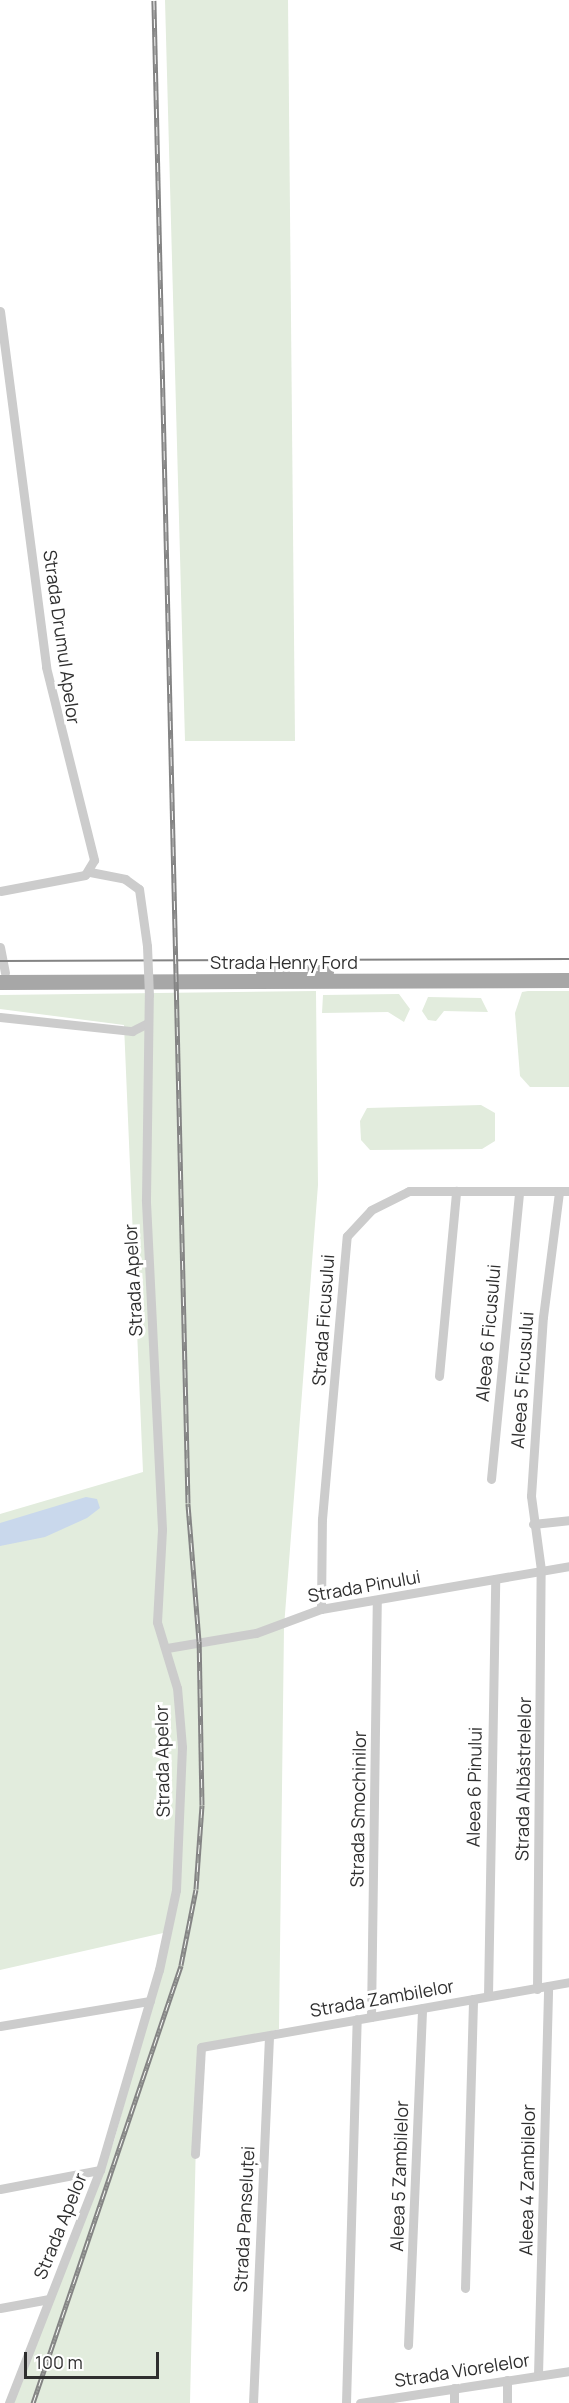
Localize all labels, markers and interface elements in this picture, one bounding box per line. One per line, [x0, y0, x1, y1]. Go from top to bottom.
street label: Strada Drumul Apelor [39, 549, 85, 725]
street label: Strada Henry Ford [210, 951, 358, 973]
street label: Strada Apelor [119, 1223, 147, 1337]
street label: Strada Ficusului [308, 1253, 338, 1387]
street label: Aleea 6 Ficusului [471, 1263, 505, 1403]
street label: Aleea 5 Ficusului [506, 1311, 538, 1449]
street label: Strada Pinului [306, 1565, 422, 1607]
street label: Strada Albăstrelelor [511, 1697, 535, 1861]
street label: Strada Apelor [150, 1705, 174, 1817]
street label: Aleea 6 Pinului [462, 1727, 486, 1847]
street label: Strada Smochinilor [346, 1730, 370, 1888]
street label: Strada Zambilelor [308, 1975, 456, 2021]
street label: Aleea 5 Zambilelor [386, 2100, 412, 2252]
street label: Aleea 4 Zambilelor [515, 2104, 539, 2256]
street label: Strada Panseluței [229, 2145, 259, 2293]
street label: Strada Apelor [29, 2170, 91, 2282]
scale bar [27, 2340, 162, 2378]
street label: Strada Viorelelor [393, 2349, 531, 2391]
text: 100 m [35, 2350, 83, 2374]

